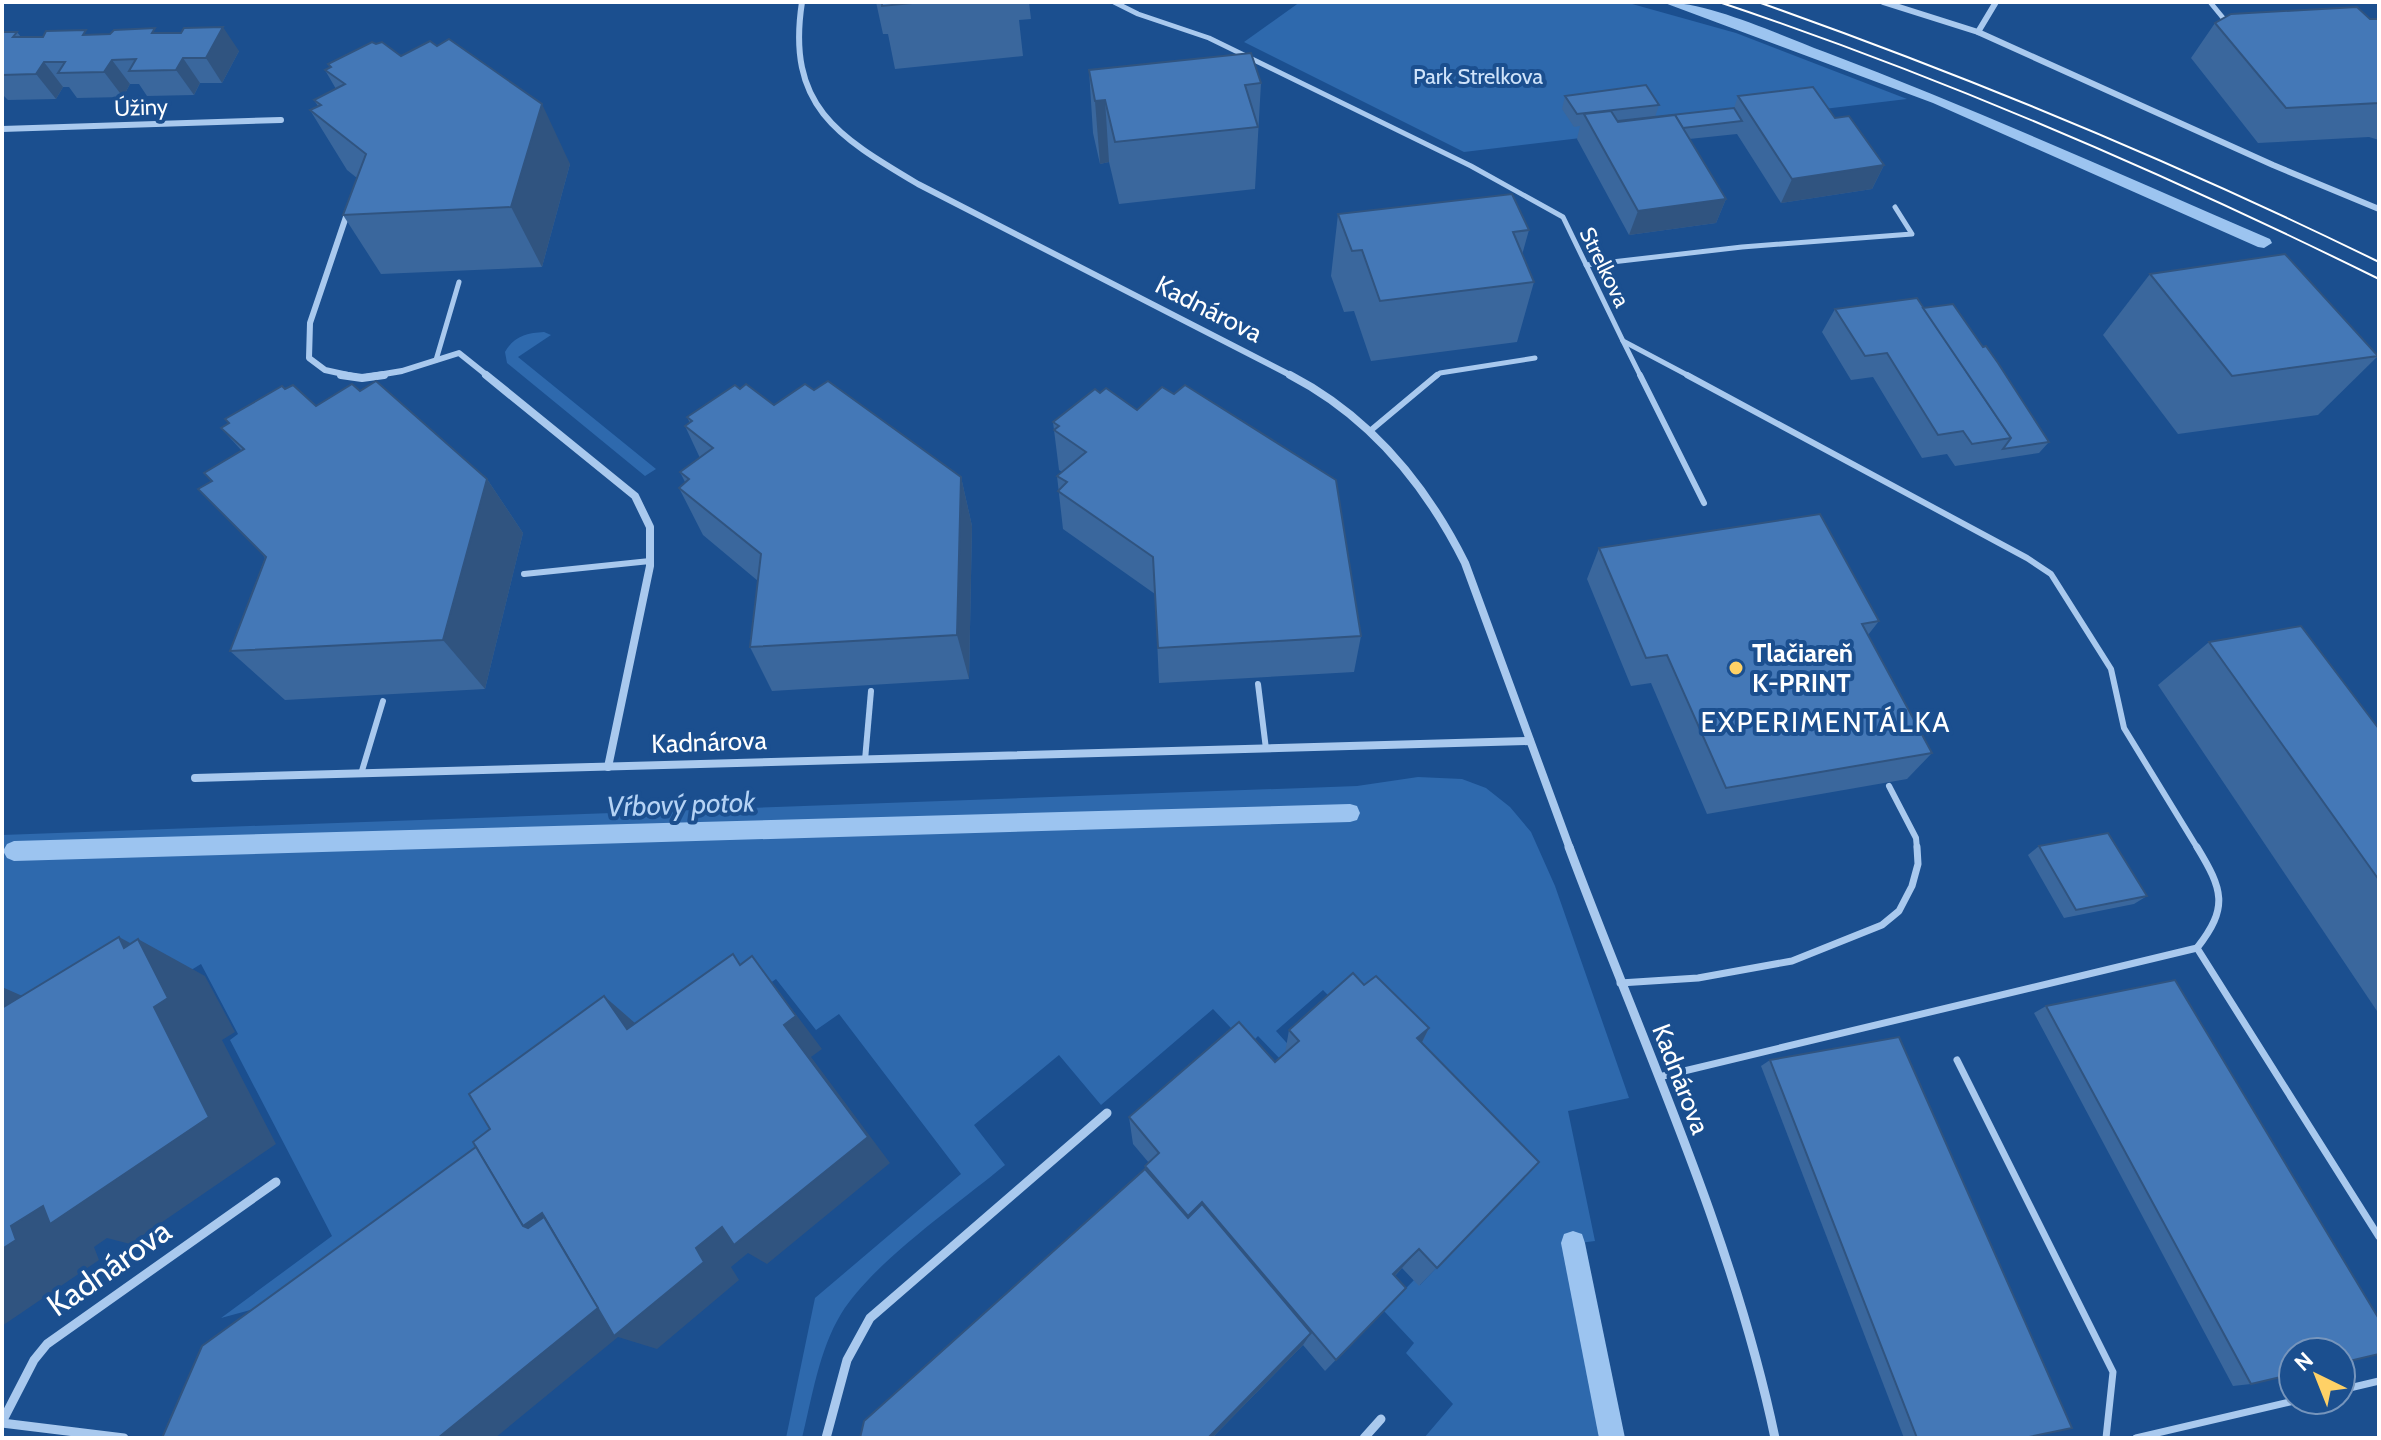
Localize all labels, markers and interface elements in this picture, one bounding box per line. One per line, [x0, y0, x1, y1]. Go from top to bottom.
park label: Park Strelkova [1413, 63, 1544, 90]
street label: Úžiny [114, 93, 168, 122]
street label: Strelkova [1574, 223, 1636, 312]
street label: Kadnárova [1150, 268, 1268, 350]
place label: Tlačiareň K-PRINT [1752, 637, 1853, 699]
marker: Tlačiareň K-PRINT [1727, 659, 1745, 677]
district label: EXPERIMENTÁLKA [1700, 705, 1952, 739]
street label: Kadnárova [651, 724, 768, 760]
water label: Vŕbový potok [606, 784, 757, 824]
street label: Kadnárova [1645, 1019, 1717, 1139]
street label: Kadnárova [39, 1210, 179, 1324]
north arrow [2277, 1336, 2357, 1416]
text: N [2289, 1347, 2319, 1377]

